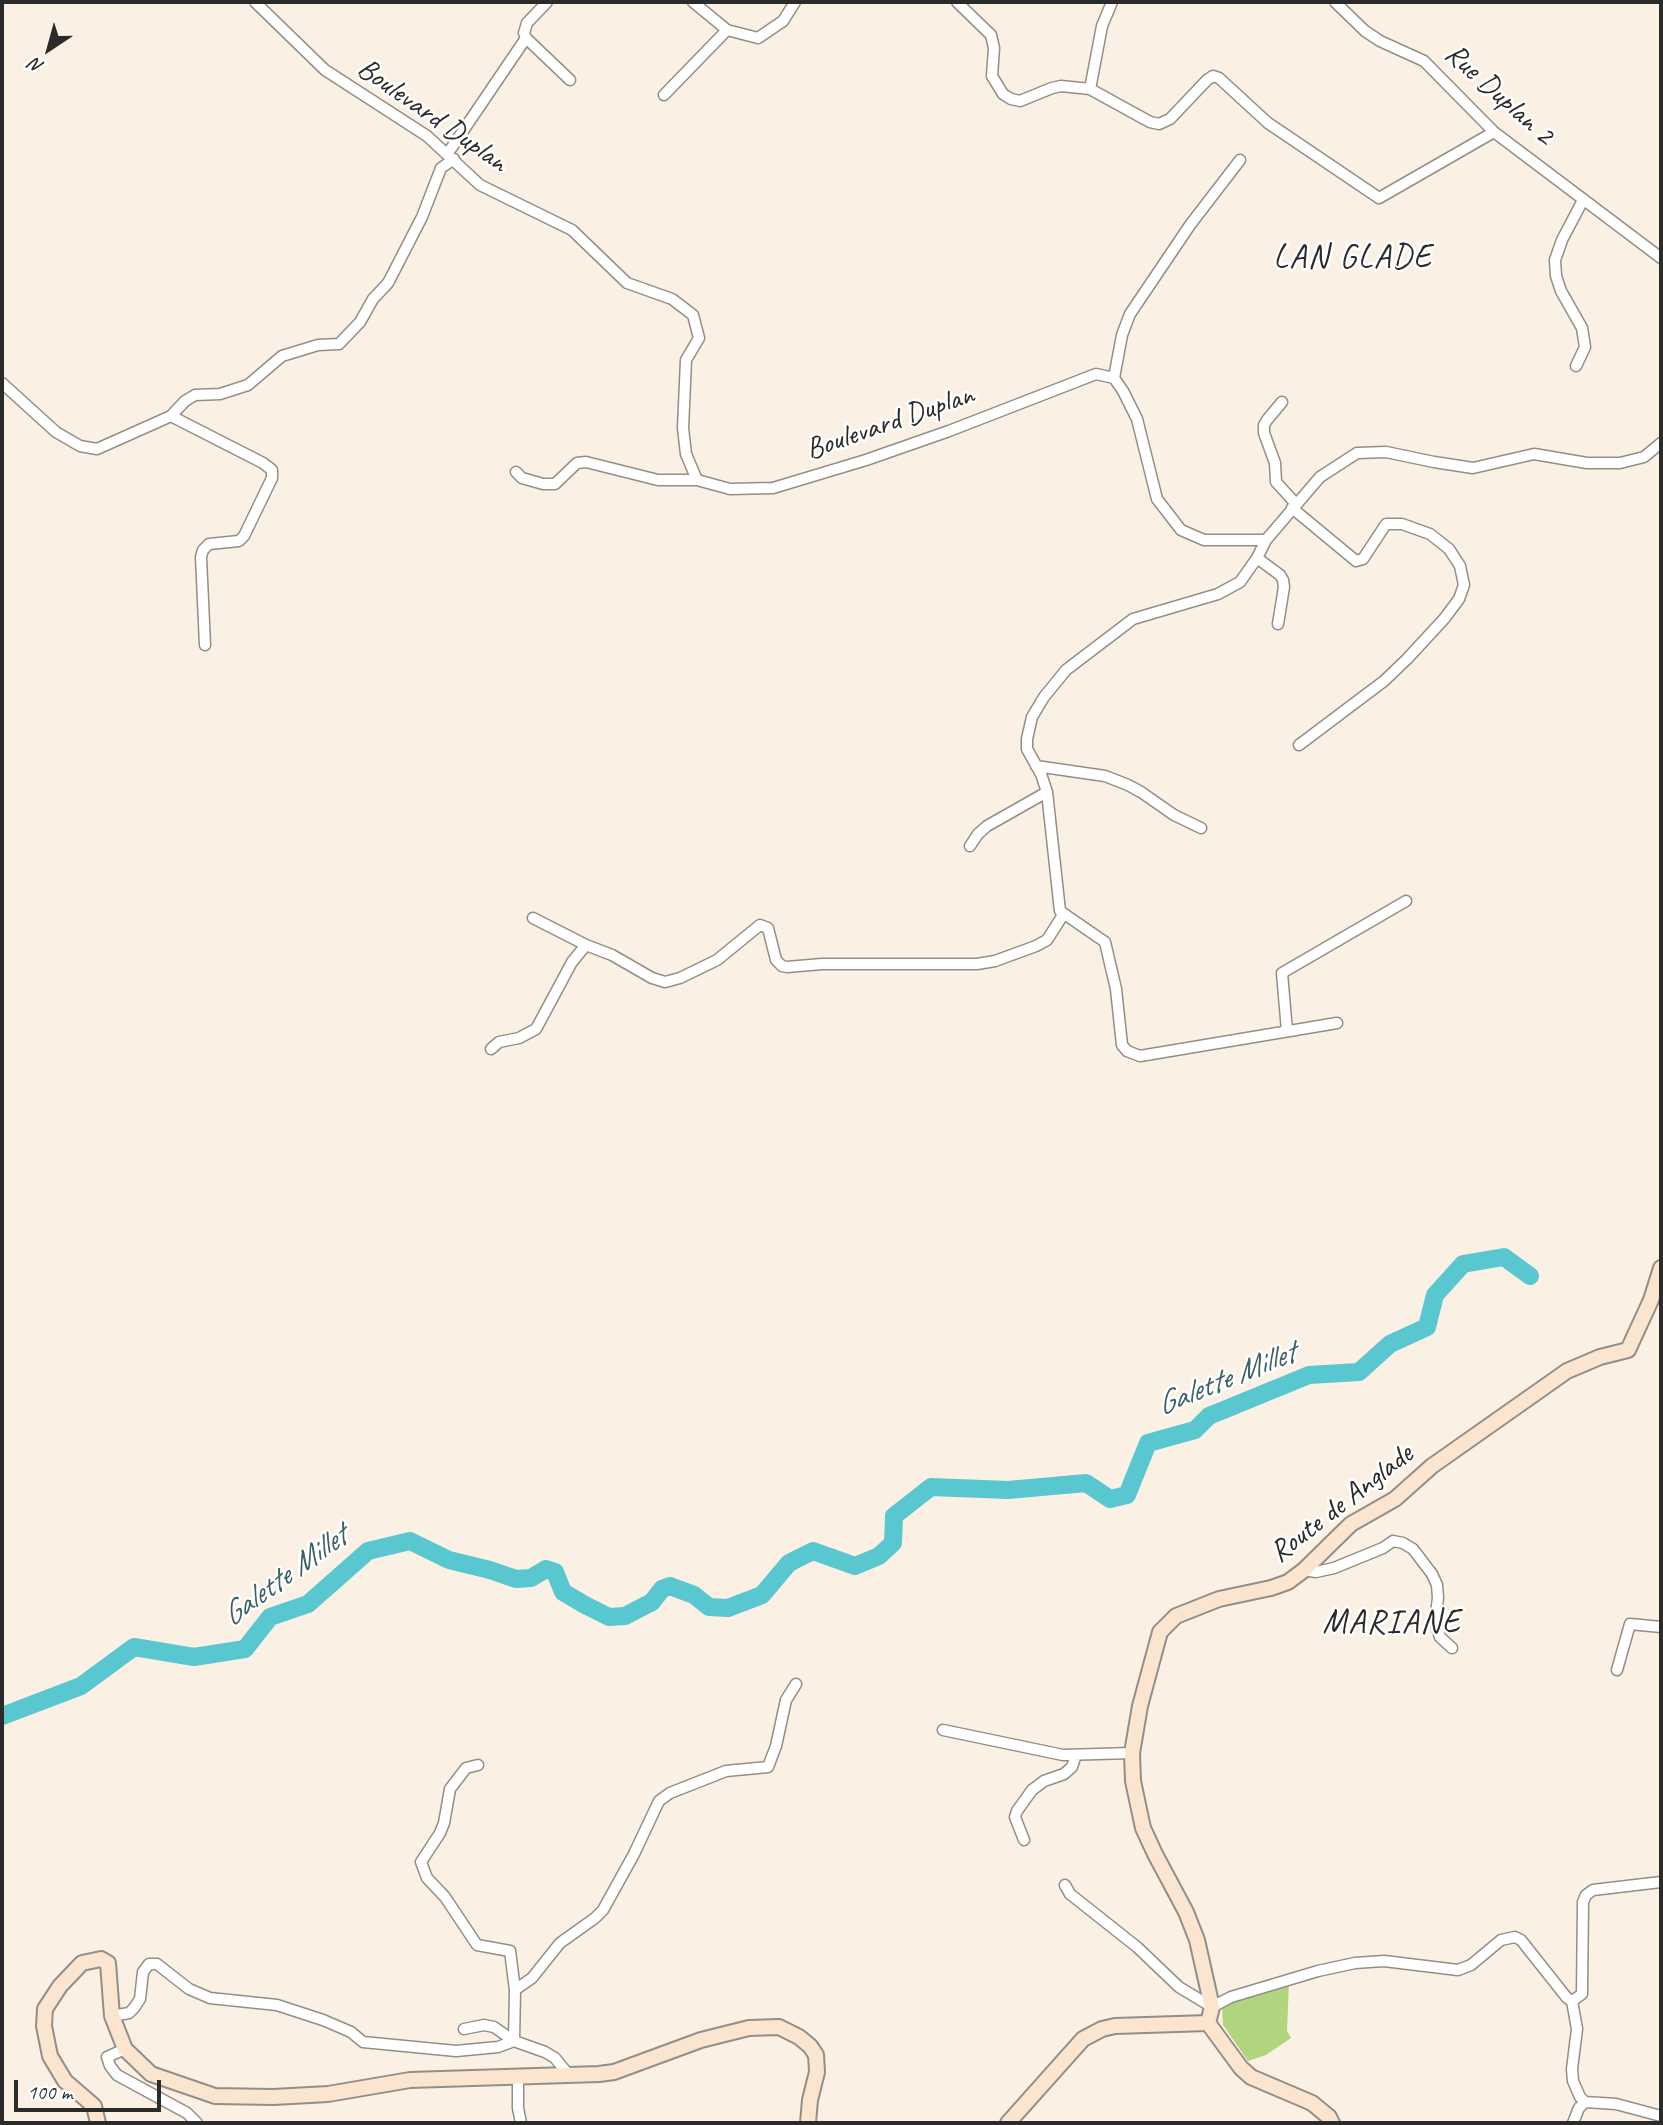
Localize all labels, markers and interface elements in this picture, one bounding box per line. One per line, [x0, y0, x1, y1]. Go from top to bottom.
north arrow [14, 14, 84, 84]
street label: Rue Duplan 2 [1437, 37, 1561, 153]
street label: Boulevard Duplan [350, 51, 514, 181]
text: N [25, 53, 48, 79]
district label: LAN GLADE [1275, 238, 1431, 278]
street label: Boulevard Duplan [801, 377, 979, 469]
water label: Galette Millet [1151, 1335, 1301, 1425]
street label: Route de Anglade [1263, 1437, 1421, 1571]
water label: Galette Millet [215, 1519, 355, 1635]
district label: MARIANE [1325, 1603, 1459, 1643]
scale bar [18, 2066, 164, 2110]
text: 100 m [27, 2079, 72, 2105]

